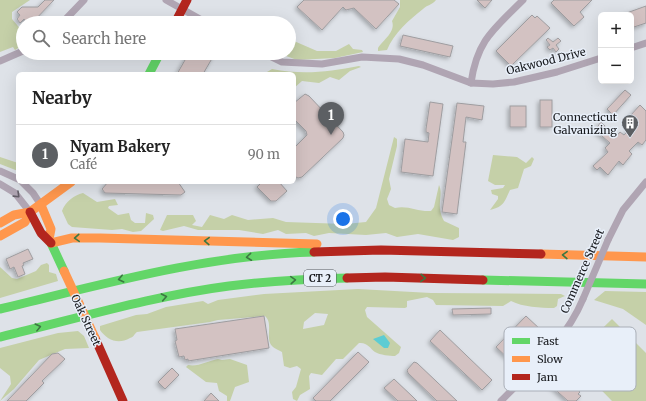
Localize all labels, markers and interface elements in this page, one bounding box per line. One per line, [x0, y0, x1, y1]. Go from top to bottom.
map controls [598, 12, 634, 84]
button: + [598, 12, 634, 48]
search box [16, 16, 296, 60]
icon: search [30, 27, 52, 49]
text: Search here [62, 29, 146, 48]
street label: Oakwood Drive [505, 44, 587, 78]
button: − [598, 48, 634, 84]
text: Nearby [32, 87, 92, 109]
pin: 1 [318, 102, 344, 135]
place label: Connecticut Galvanizing [553, 110, 618, 137]
building icon: Connecticut Galvanizing [620, 113, 640, 138]
text: Nyam Bakery [70, 137, 170, 156]
text: 1 [42, 146, 48, 163]
text: 90 m [248, 146, 280, 163]
text: Café [70, 156, 97, 173]
one-way arrow [12, 191, 20, 198]
your location [333, 209, 353, 229]
street label: Commerce Street [557, 226, 607, 315]
one-way arrow [74, 234, 80, 243]
one-way arrow [204, 237, 210, 245]
one-way arrow [562, 251, 568, 259]
one-way arrow [245, 252, 252, 261]
road number: CT 2 [304, 270, 336, 286]
one-way arrow [117, 274, 124, 282]
one-way arrow [420, 274, 426, 283]
one-way arrow [290, 275, 296, 284]
street label: Oak Street [68, 292, 104, 348]
one-way arrow [161, 293, 167, 302]
one-way arrow [35, 324, 41, 332]
legend [504, 327, 636, 391]
text: Fast [537, 334, 560, 348]
text: Slow [537, 352, 563, 366]
text: Jam [536, 370, 558, 384]

